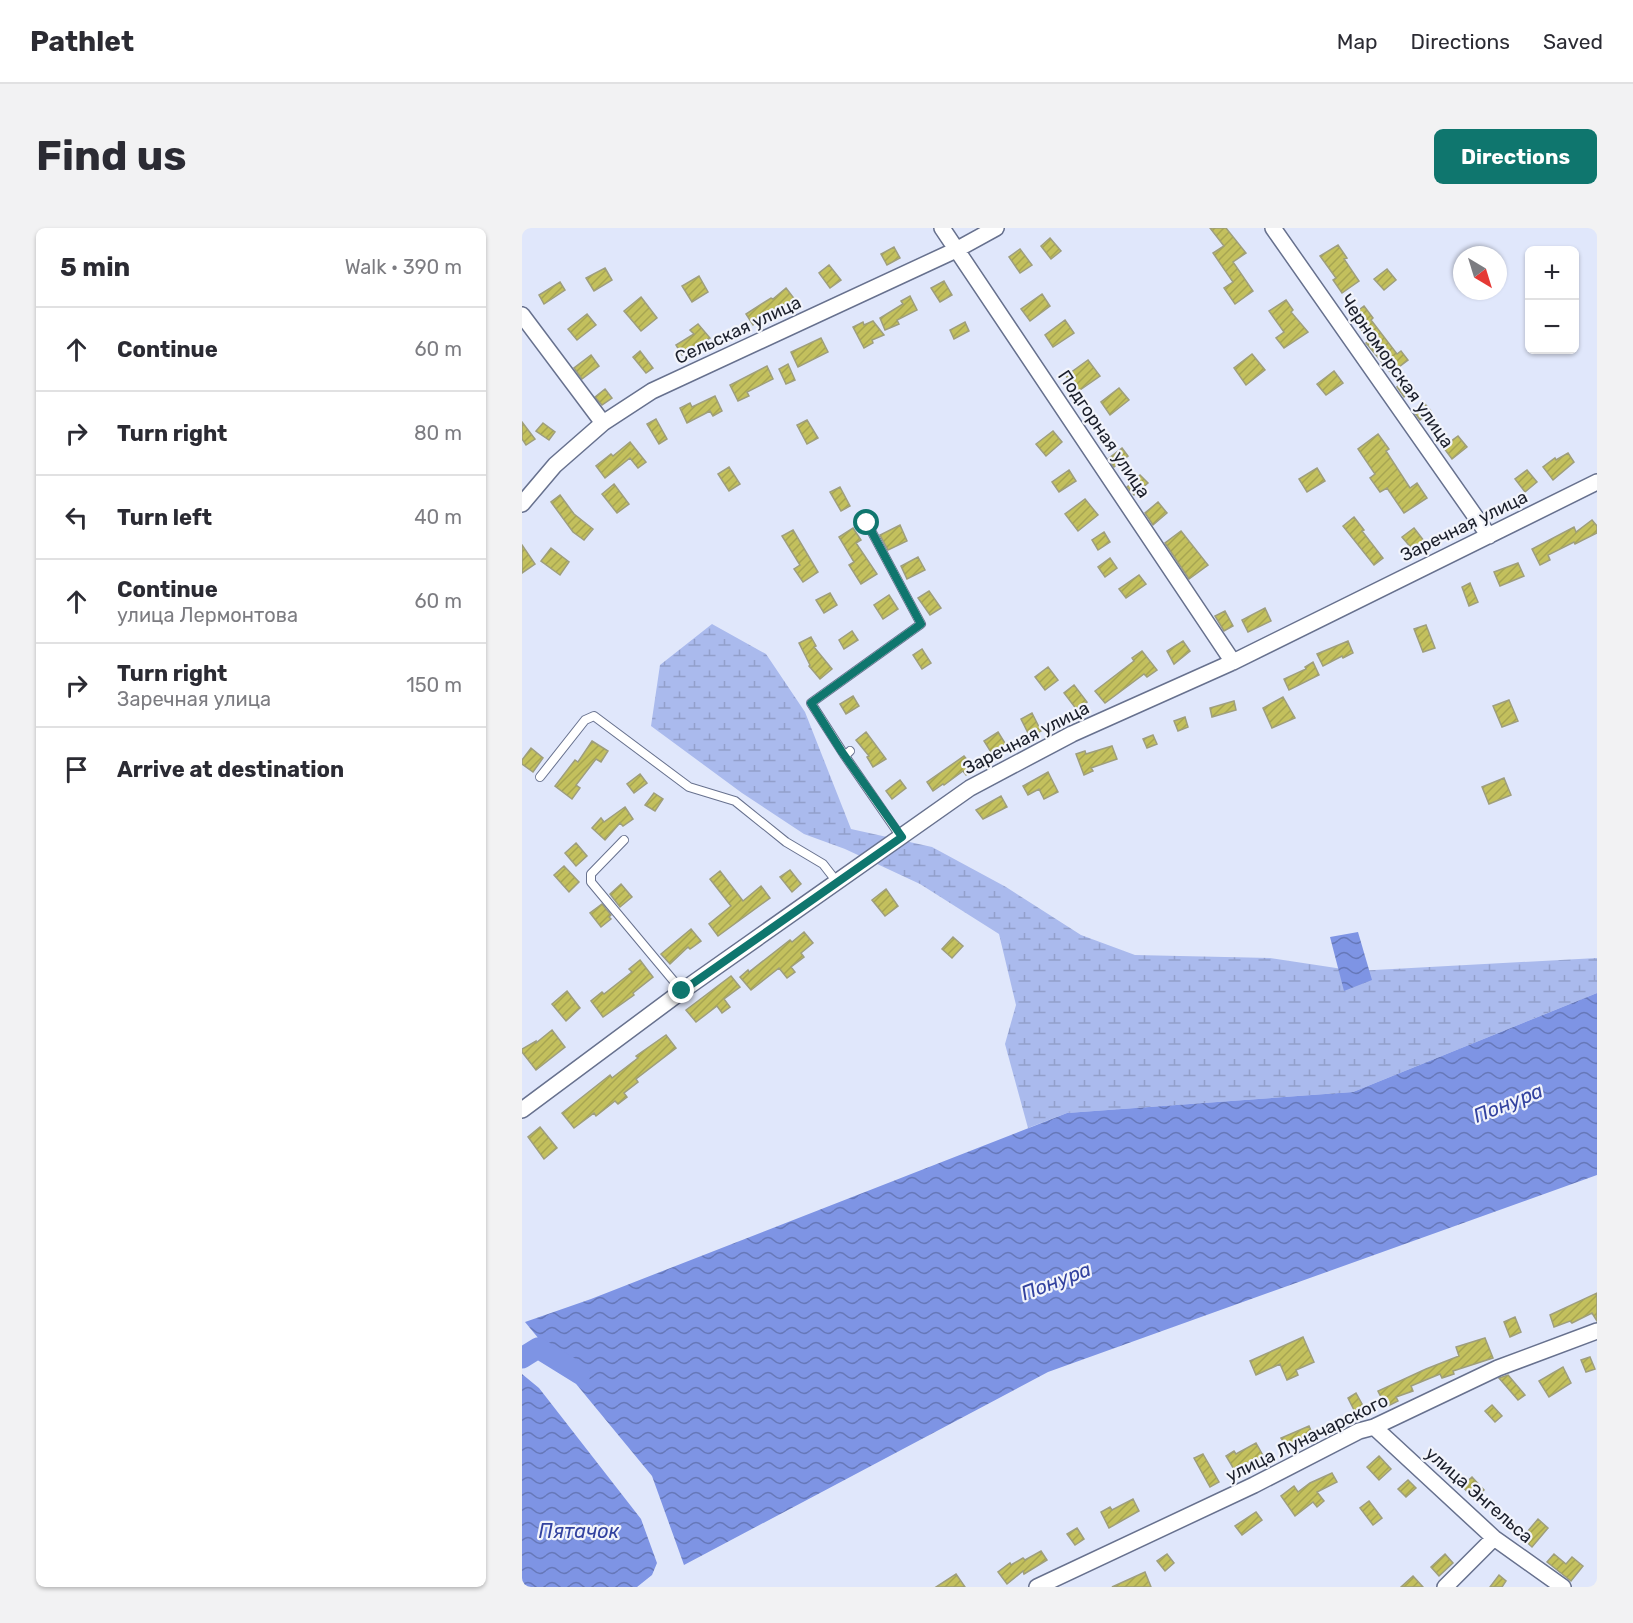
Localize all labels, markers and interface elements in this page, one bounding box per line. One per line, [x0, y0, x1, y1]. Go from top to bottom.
text: Pathlet [30, 25, 134, 58]
text: Map [1337, 29, 1378, 54]
text: Directions [1411, 29, 1510, 54]
text: Saved [1543, 29, 1603, 54]
button: Directions [1434, 129, 1597, 184]
text: Find us [36, 131, 187, 181]
north arrow [1453, 246, 1507, 300]
map controls [1525, 246, 1579, 354]
button: + [1525, 246, 1579, 300]
text: 5 min [60, 252, 130, 283]
text: Walk · 390 m [345, 255, 462, 279]
street label: Черноморская улица [1336, 290, 1458, 452]
street label: Сельская улица [671, 291, 805, 369]
button: − [1525, 300, 1579, 354]
icon: ahead [60, 333, 93, 366]
text: Continue [117, 336, 218, 363]
text: 60 m [415, 337, 462, 361]
street label: Подгорная улица [1053, 366, 1155, 502]
icon: right [60, 417, 93, 450]
text: Turn right [117, 420, 227, 447]
text: 80 m [414, 421, 462, 445]
street label: Заречная улица [1397, 486, 1531, 566]
icon: left [60, 501, 93, 534]
text: Turn left [117, 504, 212, 531]
text: 40 m [414, 505, 462, 529]
route start [853, 509, 879, 535]
text: Continue [117, 576, 218, 603]
icon: ahead [60, 585, 93, 618]
text: 60 m [415, 589, 462, 613]
text: улица Лермонтова [117, 603, 298, 627]
text: Turn right [117, 660, 227, 687]
icon: right [60, 669, 93, 702]
text: 150 m [406, 673, 462, 697]
text: Заречная улица [117, 687, 271, 711]
street label: Заречная улица [959, 697, 1093, 779]
icon: arrive [60, 753, 93, 786]
text: Arrive at destination [117, 756, 344, 783]
route end [668, 977, 694, 1003]
water label: Понура [1470, 1078, 1546, 1128]
water label: Понура [1018, 1257, 1094, 1305]
street label: улица Луначарского [1222, 1389, 1392, 1487]
street label: улица Энгельса [1421, 1442, 1537, 1548]
water label: Пятачок [539, 1519, 620, 1543]

